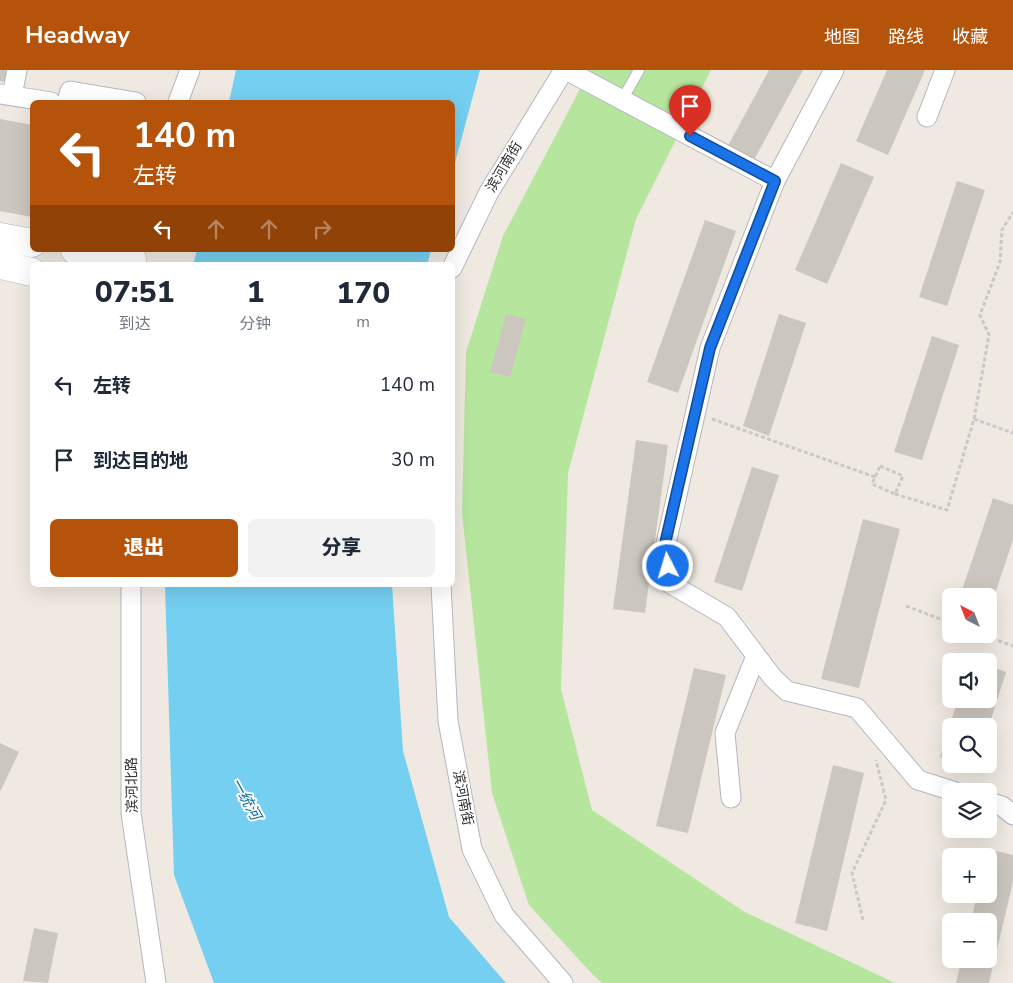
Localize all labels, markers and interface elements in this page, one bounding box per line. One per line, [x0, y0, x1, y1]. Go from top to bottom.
text: Headway [25, 19, 130, 51]
text: 地图 [824, 25, 860, 49]
text: 路线 [888, 25, 924, 49]
text: 收藏 [952, 25, 988, 49]
pin [669, 85, 711, 136]
icon: arrive [676, 92, 704, 120]
text: 140 m [133, 112, 236, 159]
icon: left [50, 120, 115, 185]
street label: 滨河南街 [481, 138, 527, 196]
text: 左转 [133, 161, 177, 191]
icon: left [149, 215, 177, 243]
icon: ahead [202, 215, 230, 243]
icon: ahead [255, 215, 283, 243]
icon: right [308, 215, 336, 243]
text: 07:51 [95, 272, 175, 313]
text: 1 [246, 272, 264, 313]
text: 170 [336, 273, 390, 314]
text: m [356, 311, 370, 333]
text: 到达 [119, 313, 151, 335]
text: 分钟 [239, 313, 271, 335]
icon: left [50, 371, 78, 399]
text: 140 m [380, 372, 435, 398]
text: 左转 [93, 373, 131, 399]
icon: arrive [50, 446, 78, 474]
text: 30 m [391, 447, 435, 473]
text: 到达目的地 [93, 448, 188, 474]
button: 退出 [50, 519, 238, 577]
button: 分享 [248, 519, 435, 577]
position arrow [641, 539, 693, 591]
north arrow [942, 588, 998, 642]
map controls [942, 588, 997, 968]
button: sound [942, 653, 997, 708]
button: search [942, 718, 997, 773]
street label: 滨河北路 [122, 757, 142, 813]
street label: 滨河南街 [448, 769, 478, 827]
water label: 一统河 [226, 774, 267, 826]
button: layers [942, 783, 997, 838]
button: + [942, 848, 997, 903]
button: − [942, 913, 997, 968]

